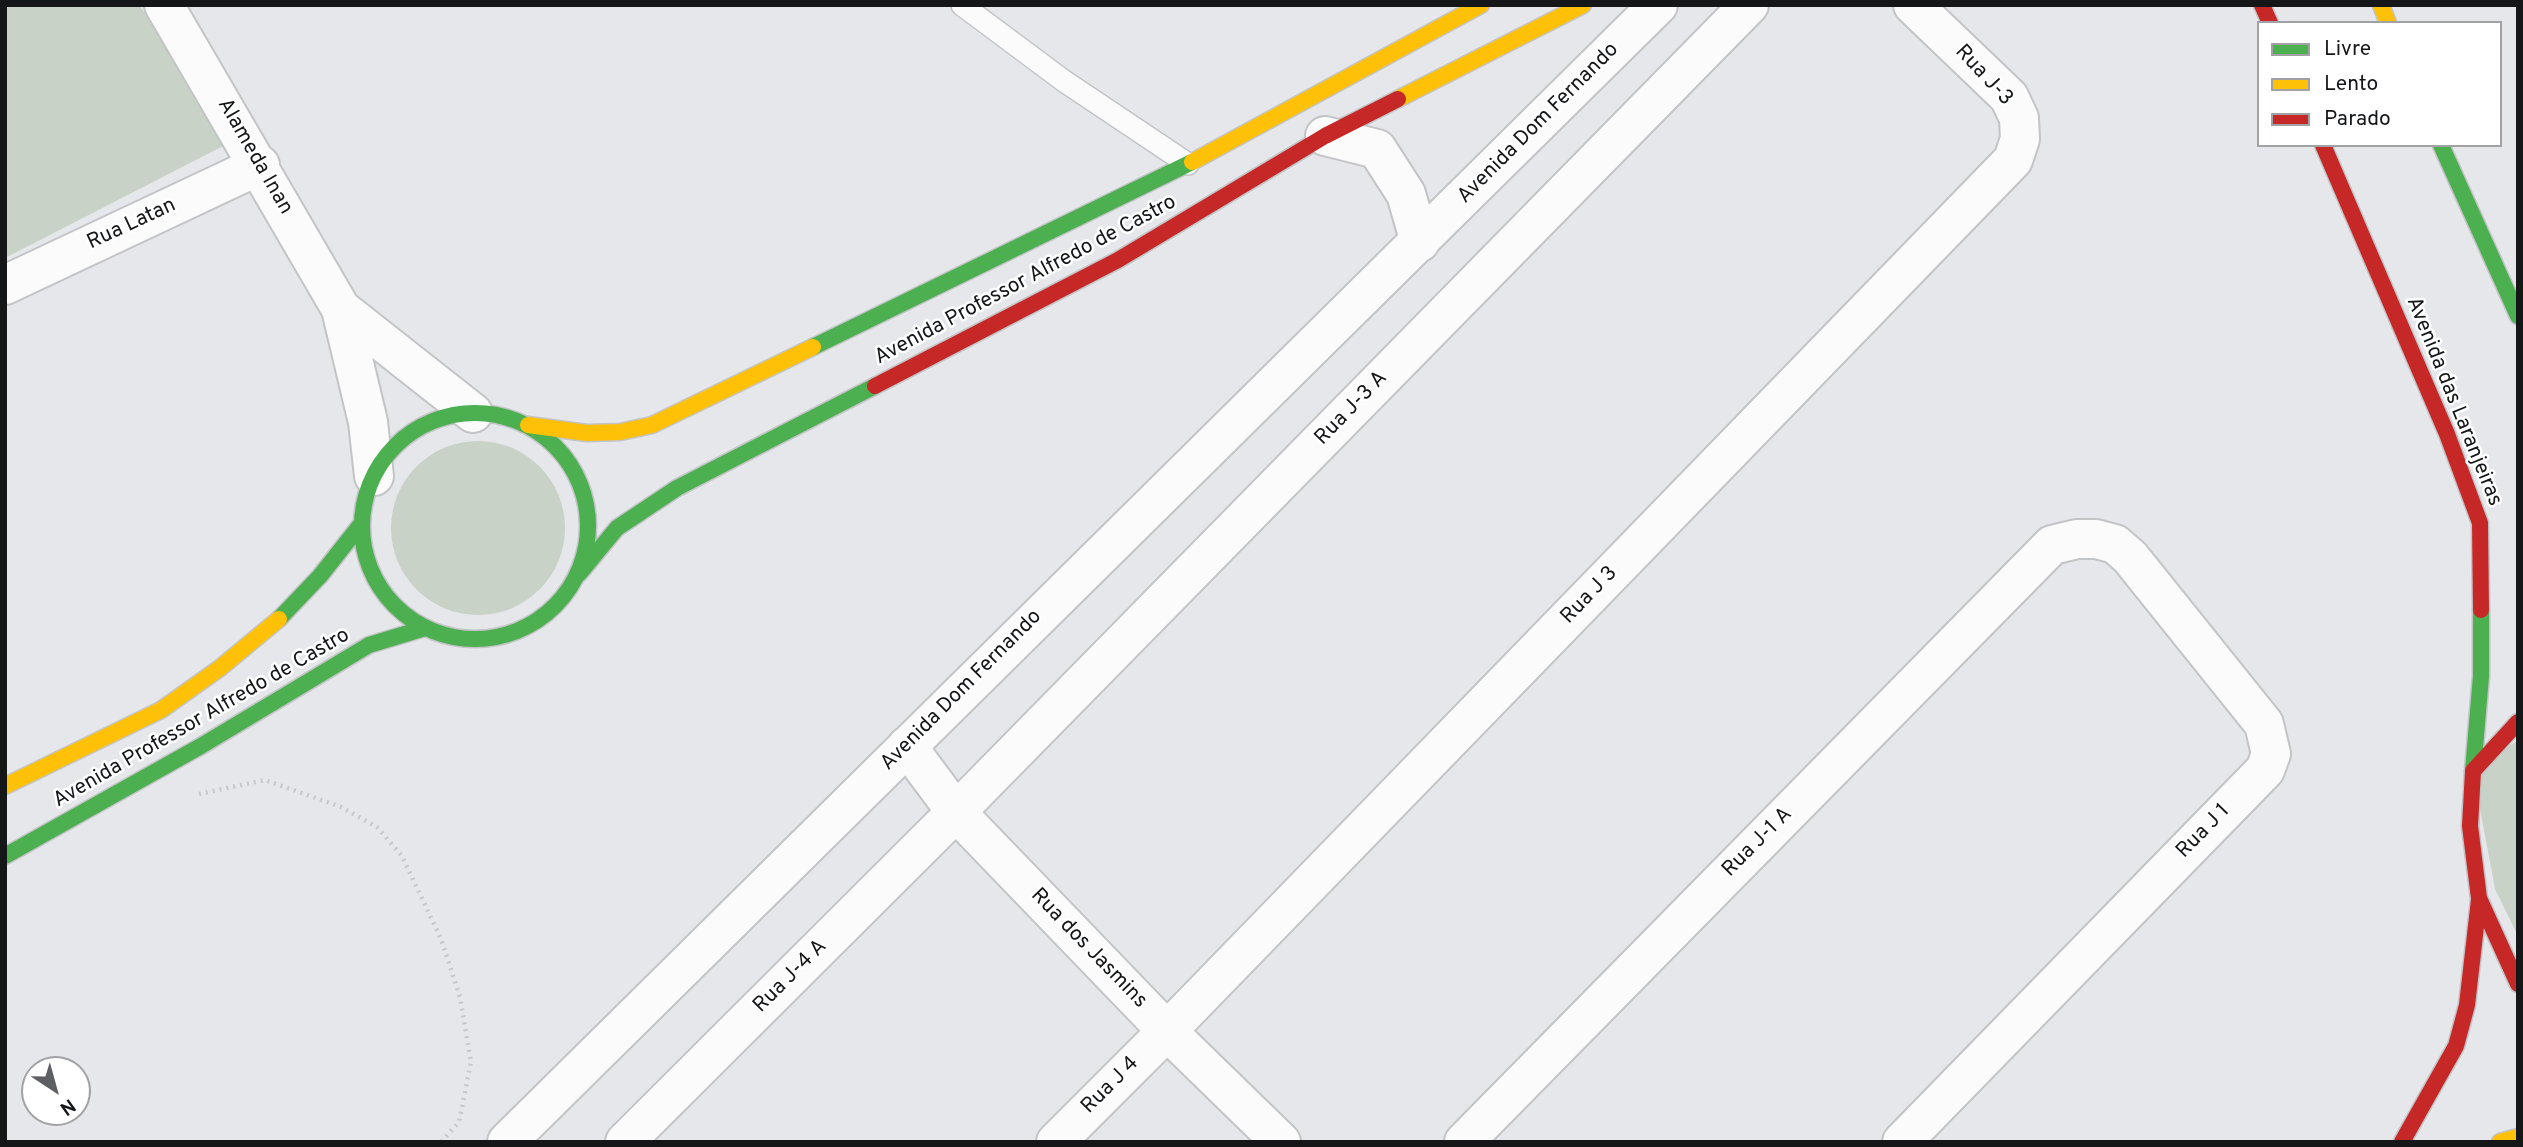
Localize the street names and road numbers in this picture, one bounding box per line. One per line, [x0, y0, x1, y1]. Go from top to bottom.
street label: Avenida Dom Fernando [1453, 38, 1625, 210]
street label: Rua J-3 [1949, 40, 2017, 112]
street label: Alameda Inan [211, 95, 297, 219]
street label: Avenida Professor Alfredo de Castro [871, 191, 1181, 371]
street label: Rua Latan [84, 194, 180, 256]
street label: Avenida das Laranjeiras [2400, 294, 2506, 510]
street label: Rua J-3 A [1311, 367, 1393, 451]
street label: Rua J 3 [1556, 562, 1624, 630]
street label: Avenida Dom Fernando [876, 605, 1048, 777]
street label: Avenida Professor Alfredo de Castro [49, 624, 355, 814]
street label: Rua J 1 [2172, 800, 2236, 864]
street label: Rua J-1 A [1718, 803, 1798, 883]
street label: Rua dos Jasmins [1024, 884, 1152, 1014]
street label: Rua J-4 A [749, 935, 833, 1019]
street label: Rua J 4 [1077, 1052, 1145, 1120]

